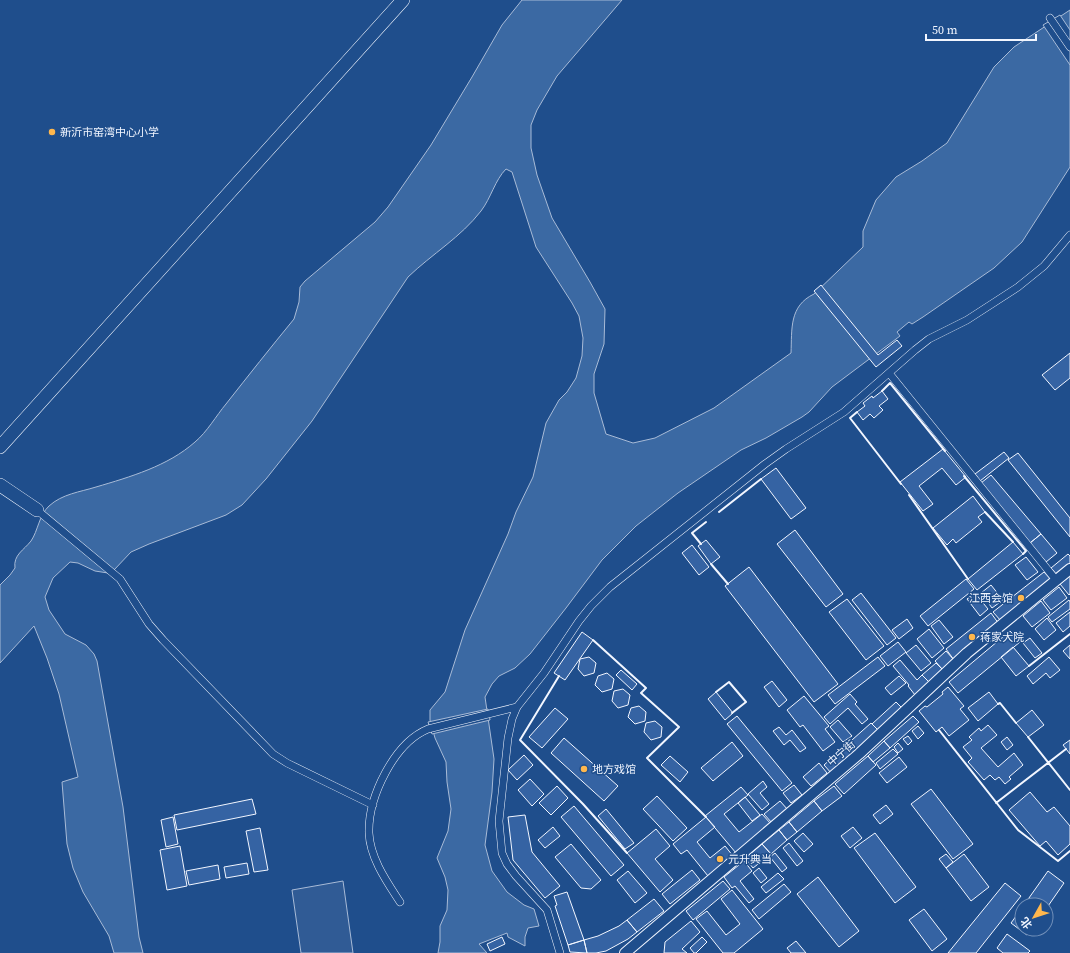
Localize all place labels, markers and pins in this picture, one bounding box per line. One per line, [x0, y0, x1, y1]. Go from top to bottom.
place label: 新沂市窑湾中心小学 [60, 125, 159, 140]
marker: 新沂市窑湾中心小学 [47, 127, 57, 137]
place label: 江西会馆 [969, 591, 1013, 606]
marker: 江西会馆 [1016, 593, 1026, 603]
place label: 蒋家大院 [980, 630, 1024, 645]
marker: 蒋家大院 [967, 632, 977, 642]
place label: 地方戏馆 [592, 762, 636, 777]
marker: 地方戏馆 [579, 764, 589, 774]
place label: 元升典当 [728, 852, 772, 867]
marker: 元升典当 [715, 854, 725, 864]

